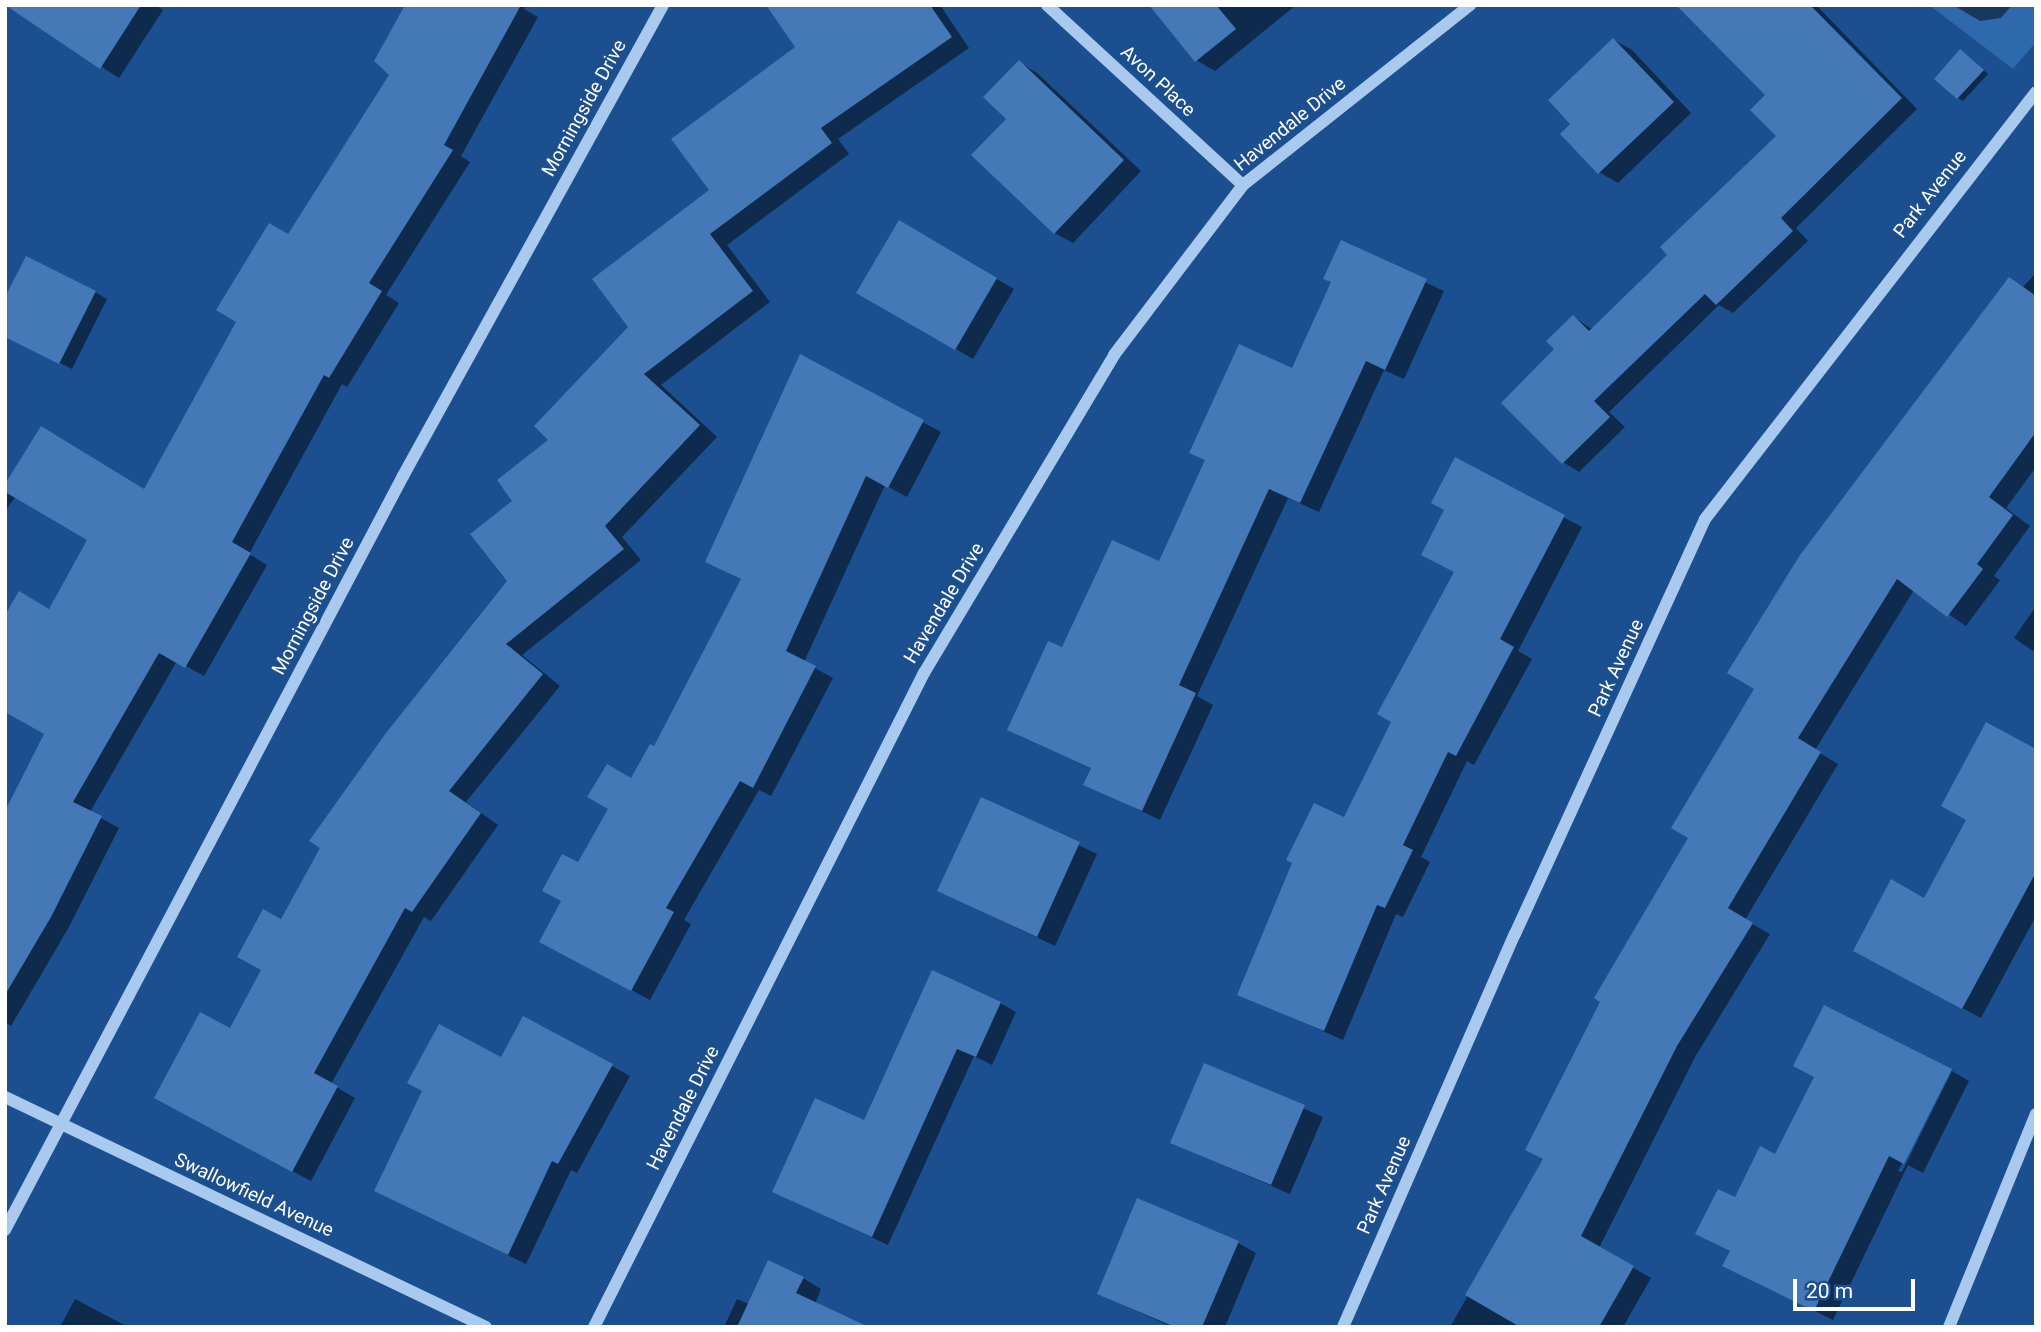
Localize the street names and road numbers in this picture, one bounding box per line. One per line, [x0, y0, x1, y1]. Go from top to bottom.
street label: Morningside Drive [537, 36, 631, 180]
street label: Avon Place [1116, 41, 1200, 121]
street label: Havendale Drive [1230, 72, 1350, 176]
street label: Park Avenue [1889, 146, 1971, 242]
street label: Morningside Drive [267, 533, 359, 679]
street label: Havendale Drive [899, 539, 989, 667]
street label: Park Avenue [1583, 616, 1649, 720]
street label: Havendale Drive [642, 1042, 724, 1174]
street label: Park Avenue [1352, 1132, 1416, 1238]
street label: Swallowfield Avenue [171, 1148, 337, 1242]

